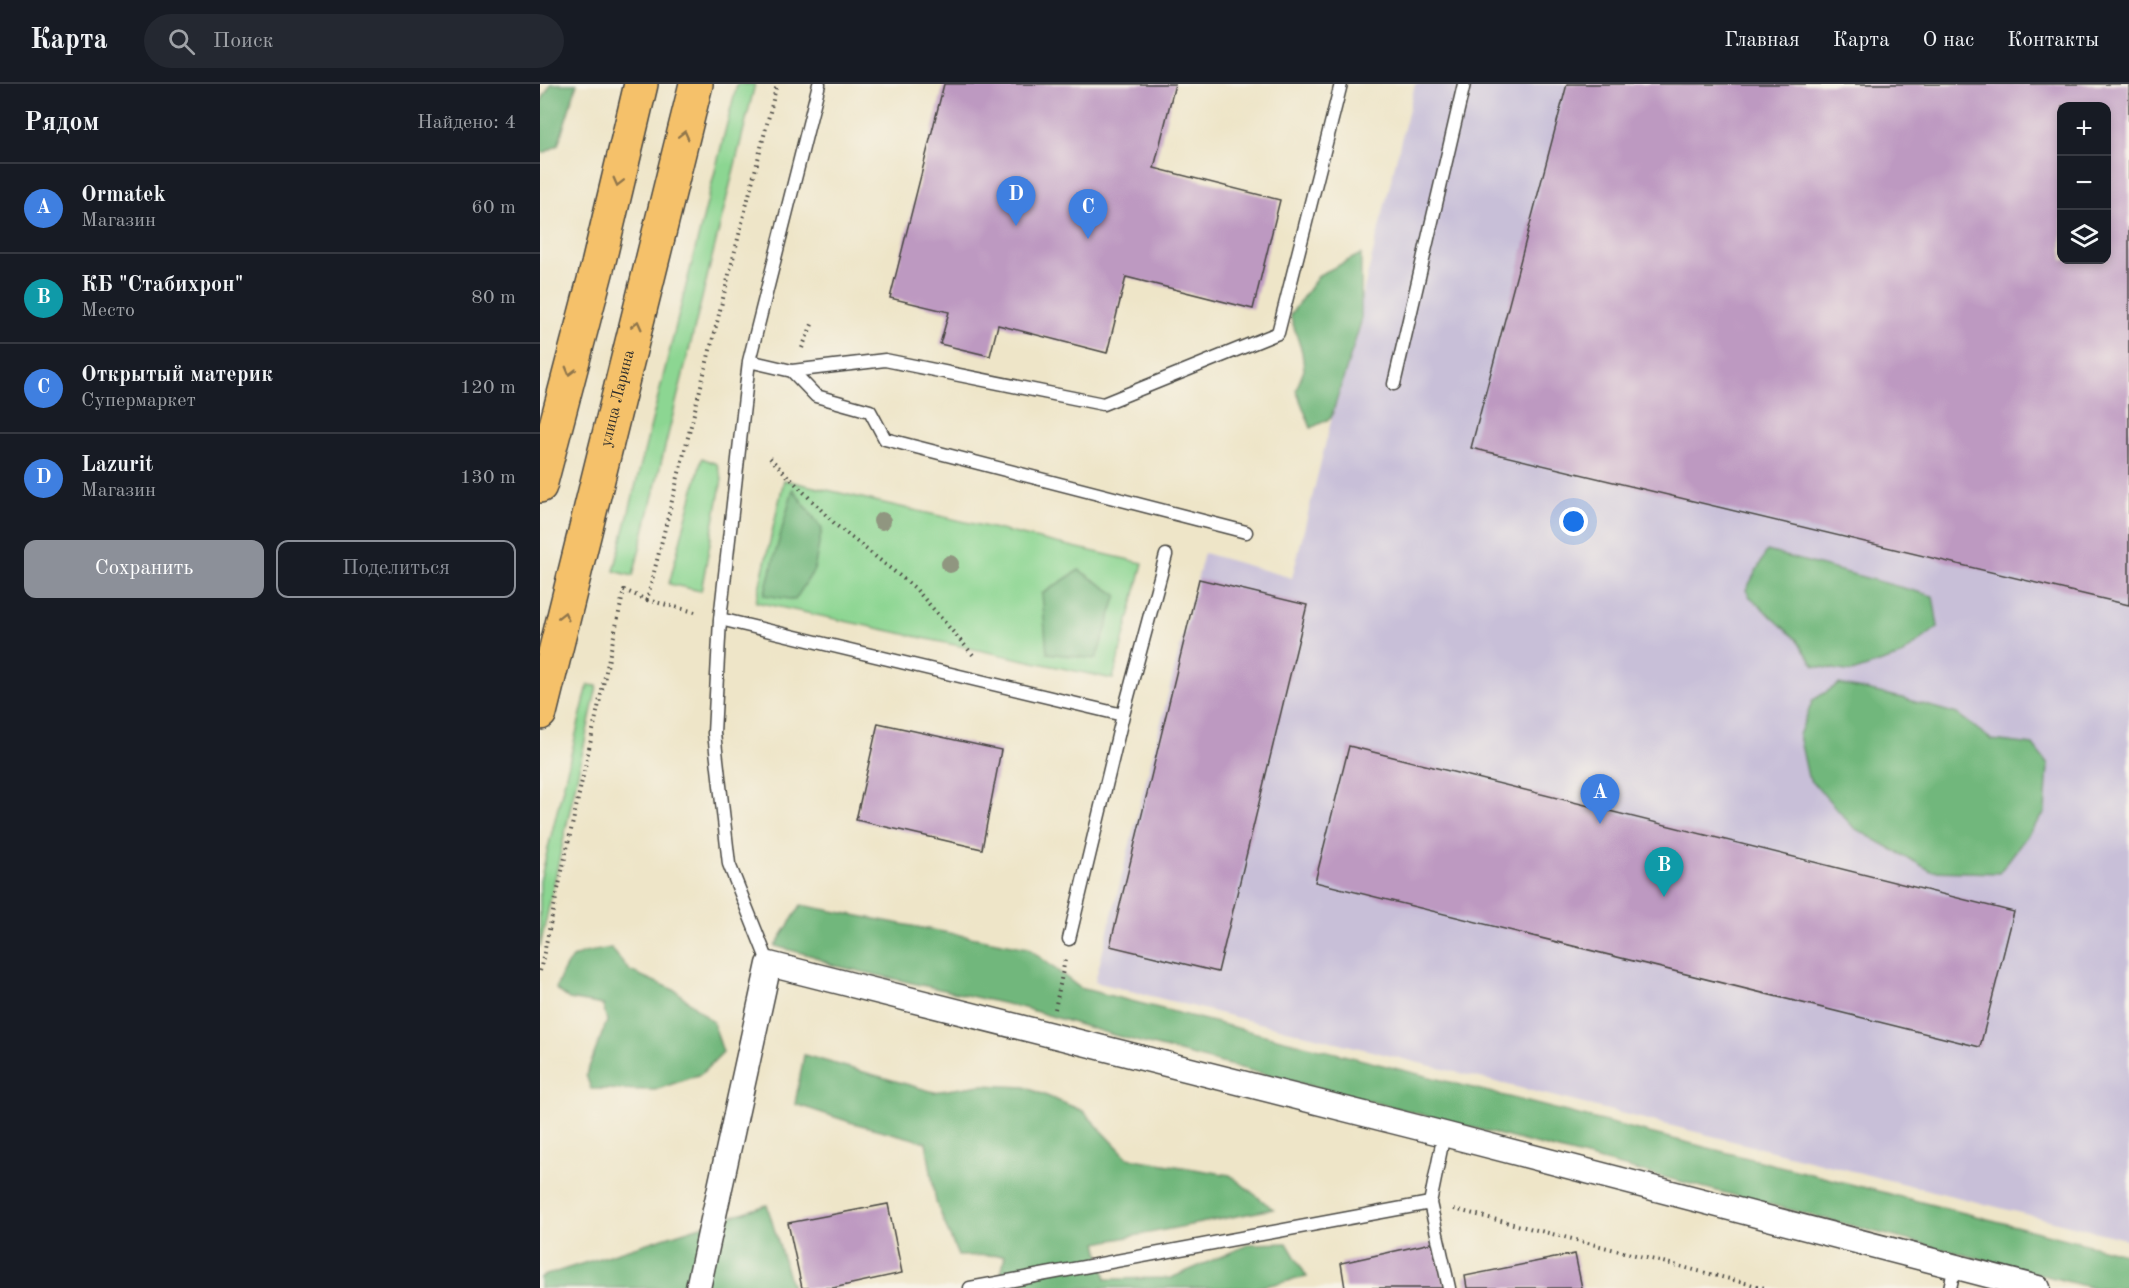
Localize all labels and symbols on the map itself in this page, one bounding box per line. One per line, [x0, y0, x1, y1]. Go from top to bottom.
one-way arrow [676, 131, 689, 141]
one-way arrow [612, 176, 625, 186]
pin: D [996, 176, 1036, 226]
pin: C [1068, 190, 1108, 239]
one-way arrow [630, 320, 642, 331]
street label: улица Ларина [598, 348, 638, 449]
one-way arrow [565, 365, 577, 376]
your location [1559, 507, 1588, 536]
one-way arrow [557, 611, 570, 621]
pin: A [1580, 774, 1620, 824]
pin: B [1644, 848, 1684, 897]

